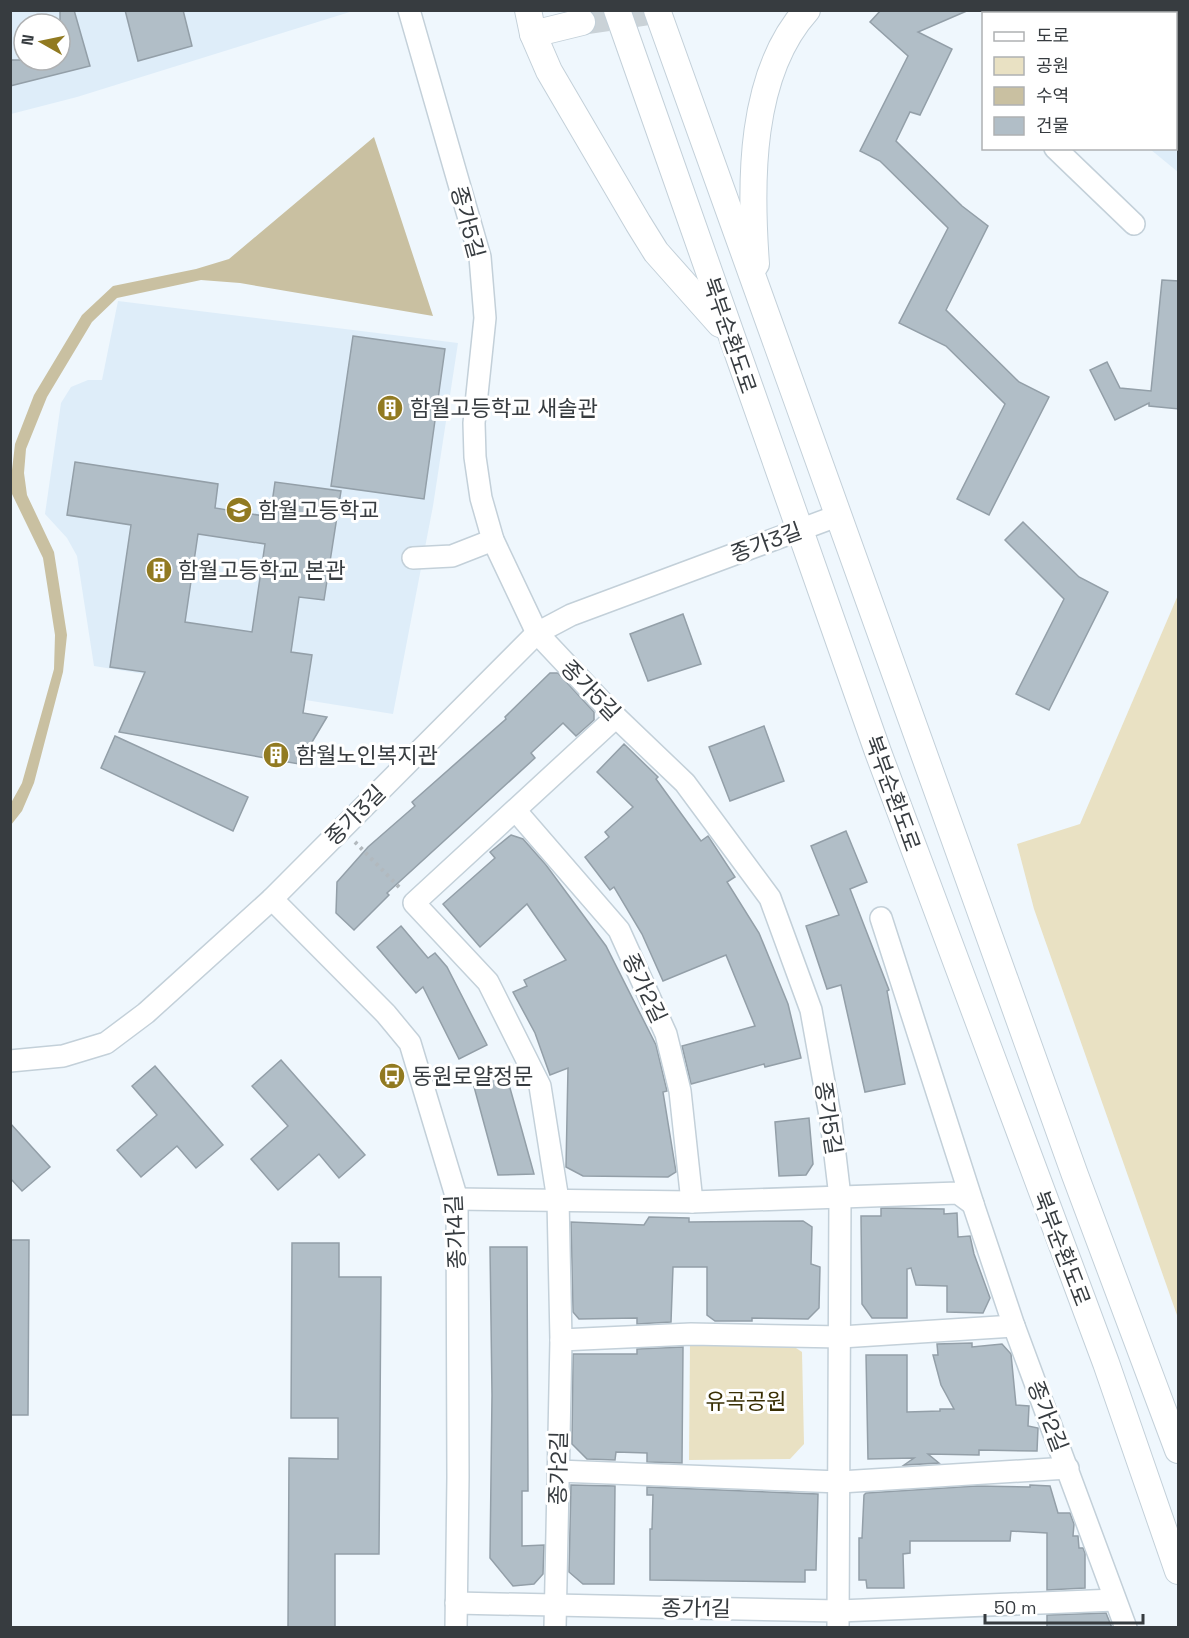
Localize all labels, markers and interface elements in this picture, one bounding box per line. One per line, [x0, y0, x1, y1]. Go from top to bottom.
north arrow [12, 12, 72, 72]
legend [982, 12, 1177, 150]
text: 도로 [1036, 24, 1069, 47]
text: N [16, 33, 39, 47]
text: 공원 [1036, 54, 1069, 77]
text: 수역 [1036, 84, 1069, 107]
text: 건물 [1036, 114, 1069, 137]
street label: 종가5길 [445, 183, 491, 261]
street label: 북부순환도로 [697, 273, 763, 397]
building icon: 함월고등학교 새솔관 [375, 393, 405, 423]
place label: 함월고등학교 새솔관 [410, 394, 598, 422]
school or university icon: 함월고등학교 [224, 495, 254, 525]
place label: 함월고등학교 [258, 496, 379, 524]
street label: 종가3길 [726, 516, 806, 568]
building icon: 함월고등학교 본관 [144, 555, 174, 585]
place label: 함월고등학교 본관 [178, 556, 346, 584]
street label: 종가5길 [555, 654, 627, 726]
street label: 북부순환도로 [859, 731, 927, 855]
building icon: 함월노인복지관 [261, 740, 291, 770]
place label: 함월노인복지관 [296, 741, 438, 769]
street label: 종가3길 [319, 779, 391, 851]
street label: 종가2길 [617, 949, 673, 1027]
bus stop icon: 동원로얄정문 [377, 1061, 407, 1091]
place label: 동원로얄정문 [412, 1062, 533, 1090]
street label: 종가5길 [809, 1079, 849, 1157]
street label: 북부순환도로 [1027, 1186, 1097, 1310]
street label: 종가4길 [439, 1194, 471, 1270]
street label: 종가2길 [1022, 1376, 1074, 1456]
park label: 유곡공원 [706, 1387, 786, 1415]
street label: 종가2길 [543, 1431, 573, 1505]
scale bar [985, 1587, 1142, 1625]
street label: 종가1길 [661, 1593, 731, 1623]
text: 50 m [994, 1596, 1036, 1619]

